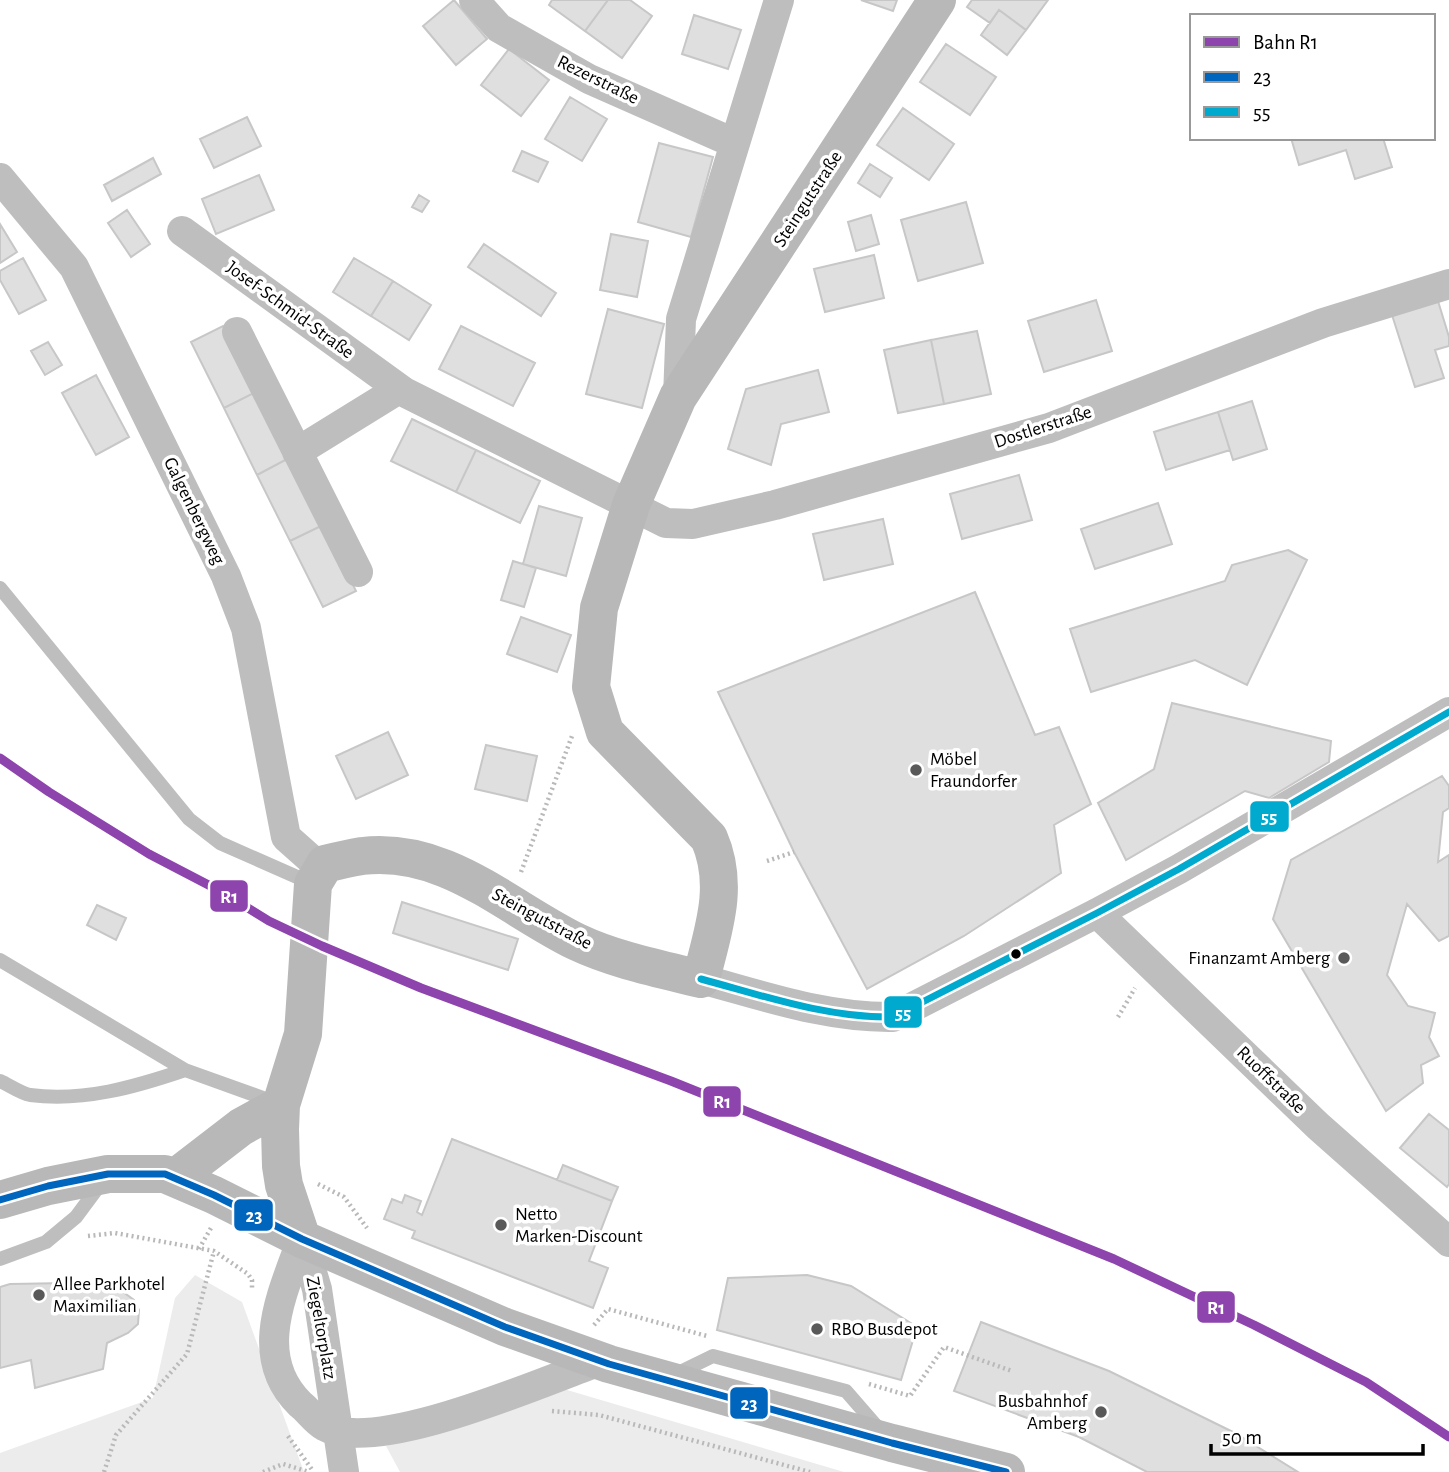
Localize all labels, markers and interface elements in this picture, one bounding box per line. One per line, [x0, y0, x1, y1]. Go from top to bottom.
legend [1190, 14, 1435, 140]
text: Bahn R1 [1253, 32, 1318, 53]
street label: Rezerstraße [554, 52, 642, 108]
text: 23 [1253, 67, 1271, 88]
text: 55 [1253, 102, 1271, 123]
street label: Steingutstraße [770, 148, 846, 250]
street label: Josef-Schmid-Straße [223, 258, 357, 362]
street label: Dostlerstraße [992, 402, 1094, 452]
street label: Galgenbergweg [160, 454, 228, 568]
place label: Möbel Fraundorfer [930, 750, 1017, 791]
marker: Möbel Fraundorfer [908, 762, 924, 778]
line badge: 55 [1249, 800, 1290, 833]
text: 55 [1261, 808, 1277, 827]
line badge: R1 [209, 879, 249, 913]
street label: Steingutstraße [489, 885, 595, 953]
text: R1 [220, 888, 238, 907]
unlabelled marker [1009, 947, 1023, 961]
place label: Finanzamt Amberg [1188, 949, 1331, 968]
marker: Finanzamt Amberg [1336, 950, 1352, 966]
line badge: 55 [883, 995, 923, 1029]
text: 55 [895, 1004, 911, 1023]
street label: Ruoffstraße [1233, 1043, 1309, 1117]
line badge: R1 [702, 1085, 742, 1118]
text: R1 [713, 1093, 731, 1112]
line badge: 23 [233, 1198, 274, 1232]
place label: Netto Marken-Discount [515, 1205, 643, 1246]
text: 23 [245, 1207, 263, 1226]
marker: Netto Marken-Discount [493, 1217, 509, 1233]
place label: Allee Parkhotel Maximilian [53, 1275, 165, 1316]
street label: Ziegeltorplatz [303, 1275, 339, 1381]
marker: Allee Parkhotel Maximilian [31, 1287, 47, 1303]
line badge: R1 [1196, 1290, 1236, 1324]
text: R1 [1207, 1299, 1225, 1318]
place label: RBO Busdepot [831, 1320, 938, 1339]
marker: RBO Busdepot [809, 1321, 825, 1337]
line badge: 23 [729, 1386, 769, 1420]
place label: Busbahnhof Amberg [997, 1392, 1088, 1433]
text: 23 [740, 1395, 758, 1414]
marker: Busbahnhof Amberg [1093, 1404, 1109, 1420]
scale bar [1211, 1412, 1423, 1456]
text: 50 m [1222, 1427, 1262, 1448]

